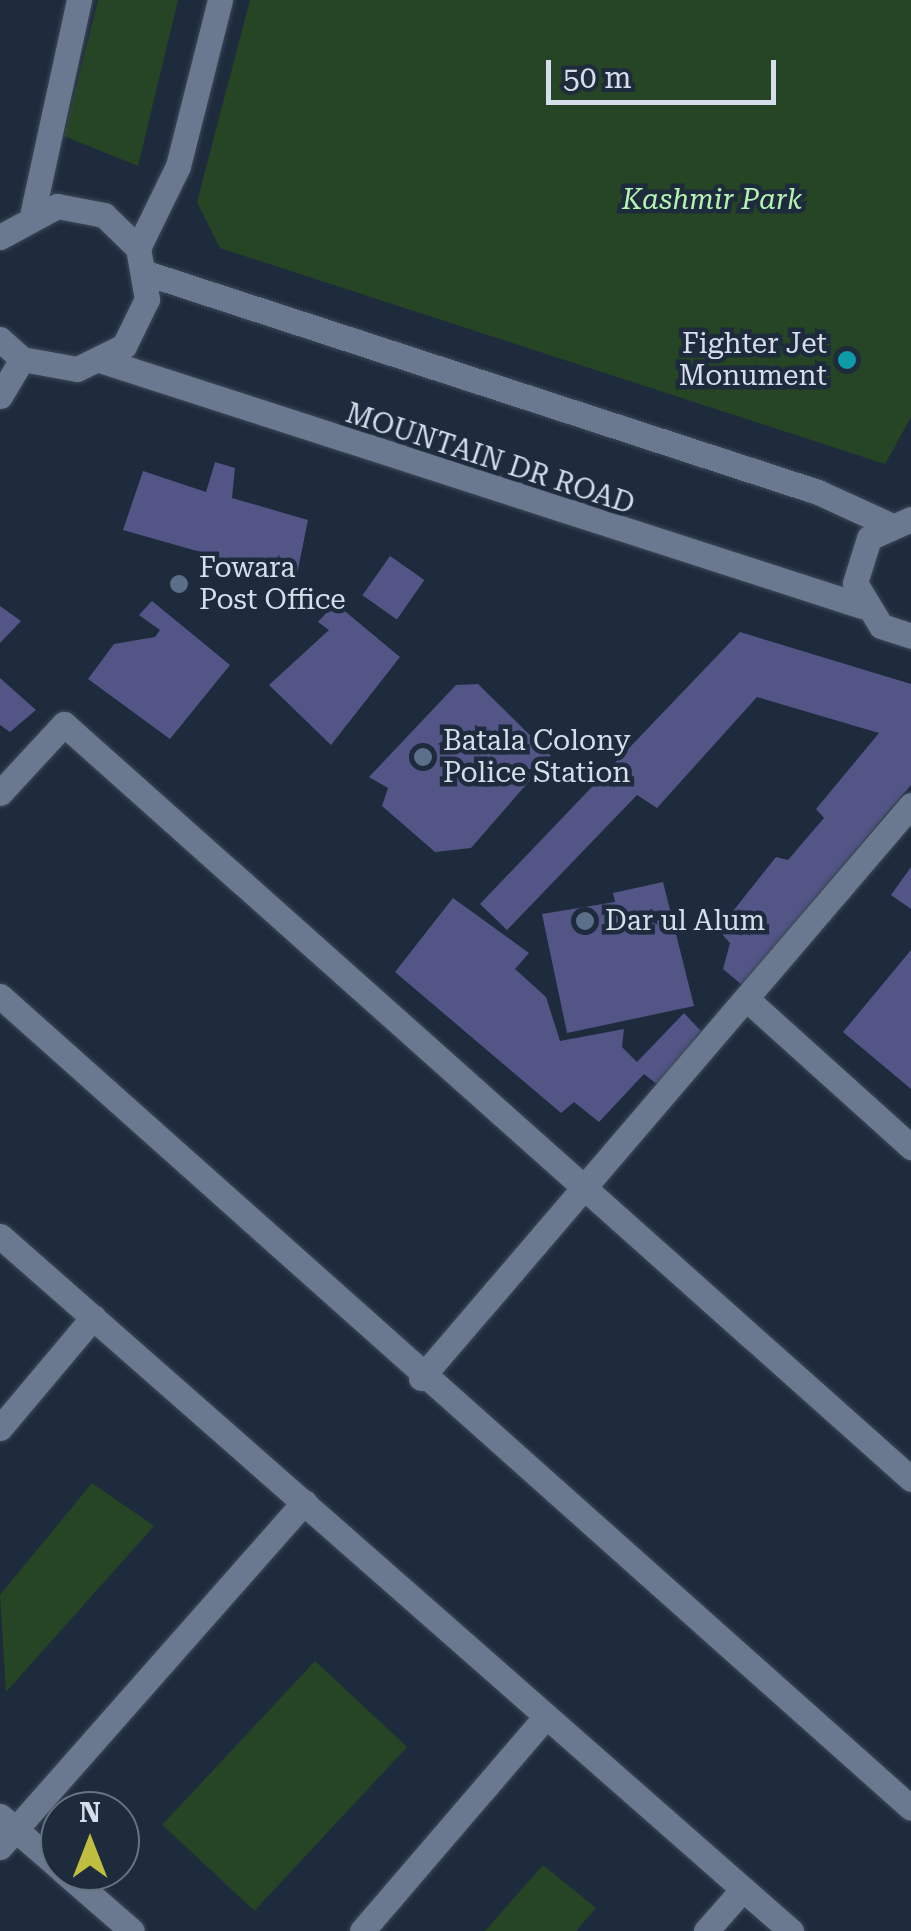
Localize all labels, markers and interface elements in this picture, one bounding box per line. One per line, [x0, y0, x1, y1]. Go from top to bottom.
scale bar [551, 40, 781, 102]
text: 50 m [563, 60, 632, 95]
park label: Kashmir Park [622, 183, 802, 217]
place label: Fighter Jet Monument [679, 327, 827, 393]
marker: Fighter Jet Monument [836, 349, 858, 371]
street label: MOUNTAIN DR ROAD [341, 396, 639, 522]
place label: Fowara Post Office [199, 551, 346, 617]
marker: Fowara Post Office [168, 573, 190, 595]
place label: Batala Colony Police Station [443, 724, 630, 790]
marker: Batala Colony Police Station [412, 746, 434, 768]
place label: Dar ul Alum [605, 904, 765, 938]
marker: Dar ul Alum [574, 910, 596, 932]
north arrow [40, 1791, 140, 1891]
text: N [79, 1796, 101, 1829]

